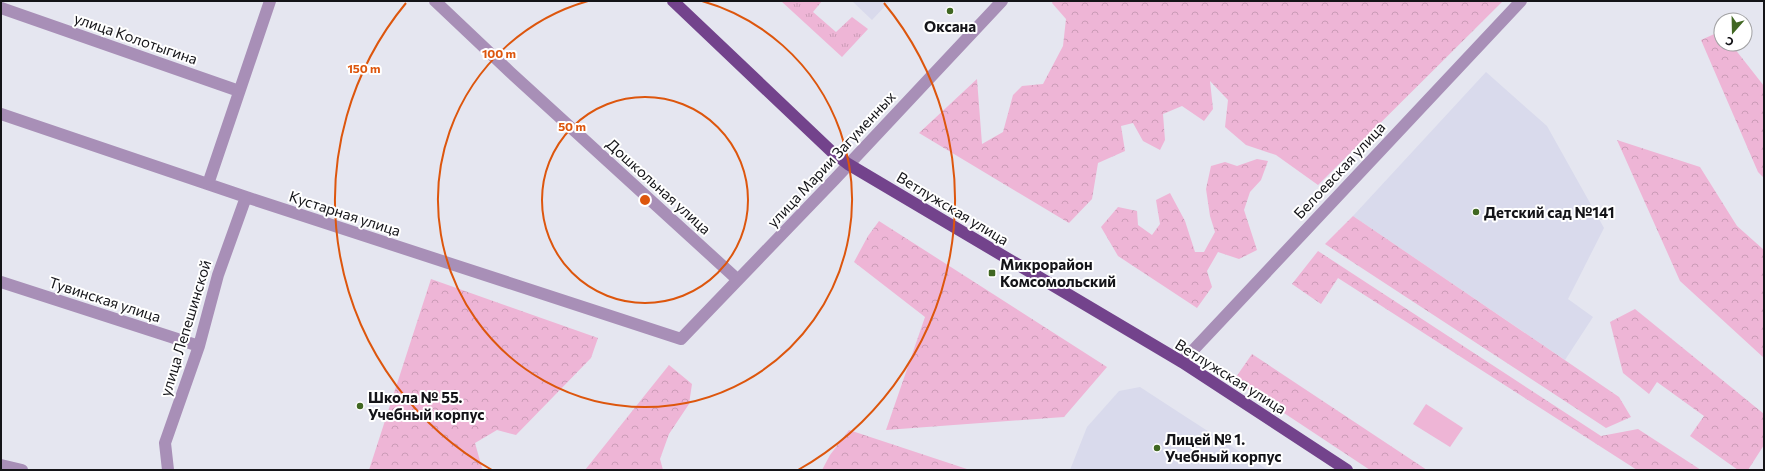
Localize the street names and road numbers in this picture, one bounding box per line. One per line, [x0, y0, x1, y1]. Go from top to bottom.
street label: улица Колотыгина [72, 8, 200, 68]
street label: улица Марии Загуменных [763, 87, 899, 231]
street label: Белоевская улица [1290, 118, 1388, 222]
street label: Дошкольная улица [603, 134, 715, 238]
street label: Ветлужская улица [894, 167, 1012, 249]
street label: Кустарная улица [287, 186, 403, 240]
street label: улица Лепешинской [156, 258, 214, 398]
street label: Тувинская улица [47, 272, 163, 326]
street label: Ветлужская улица [1172, 335, 1290, 417]

